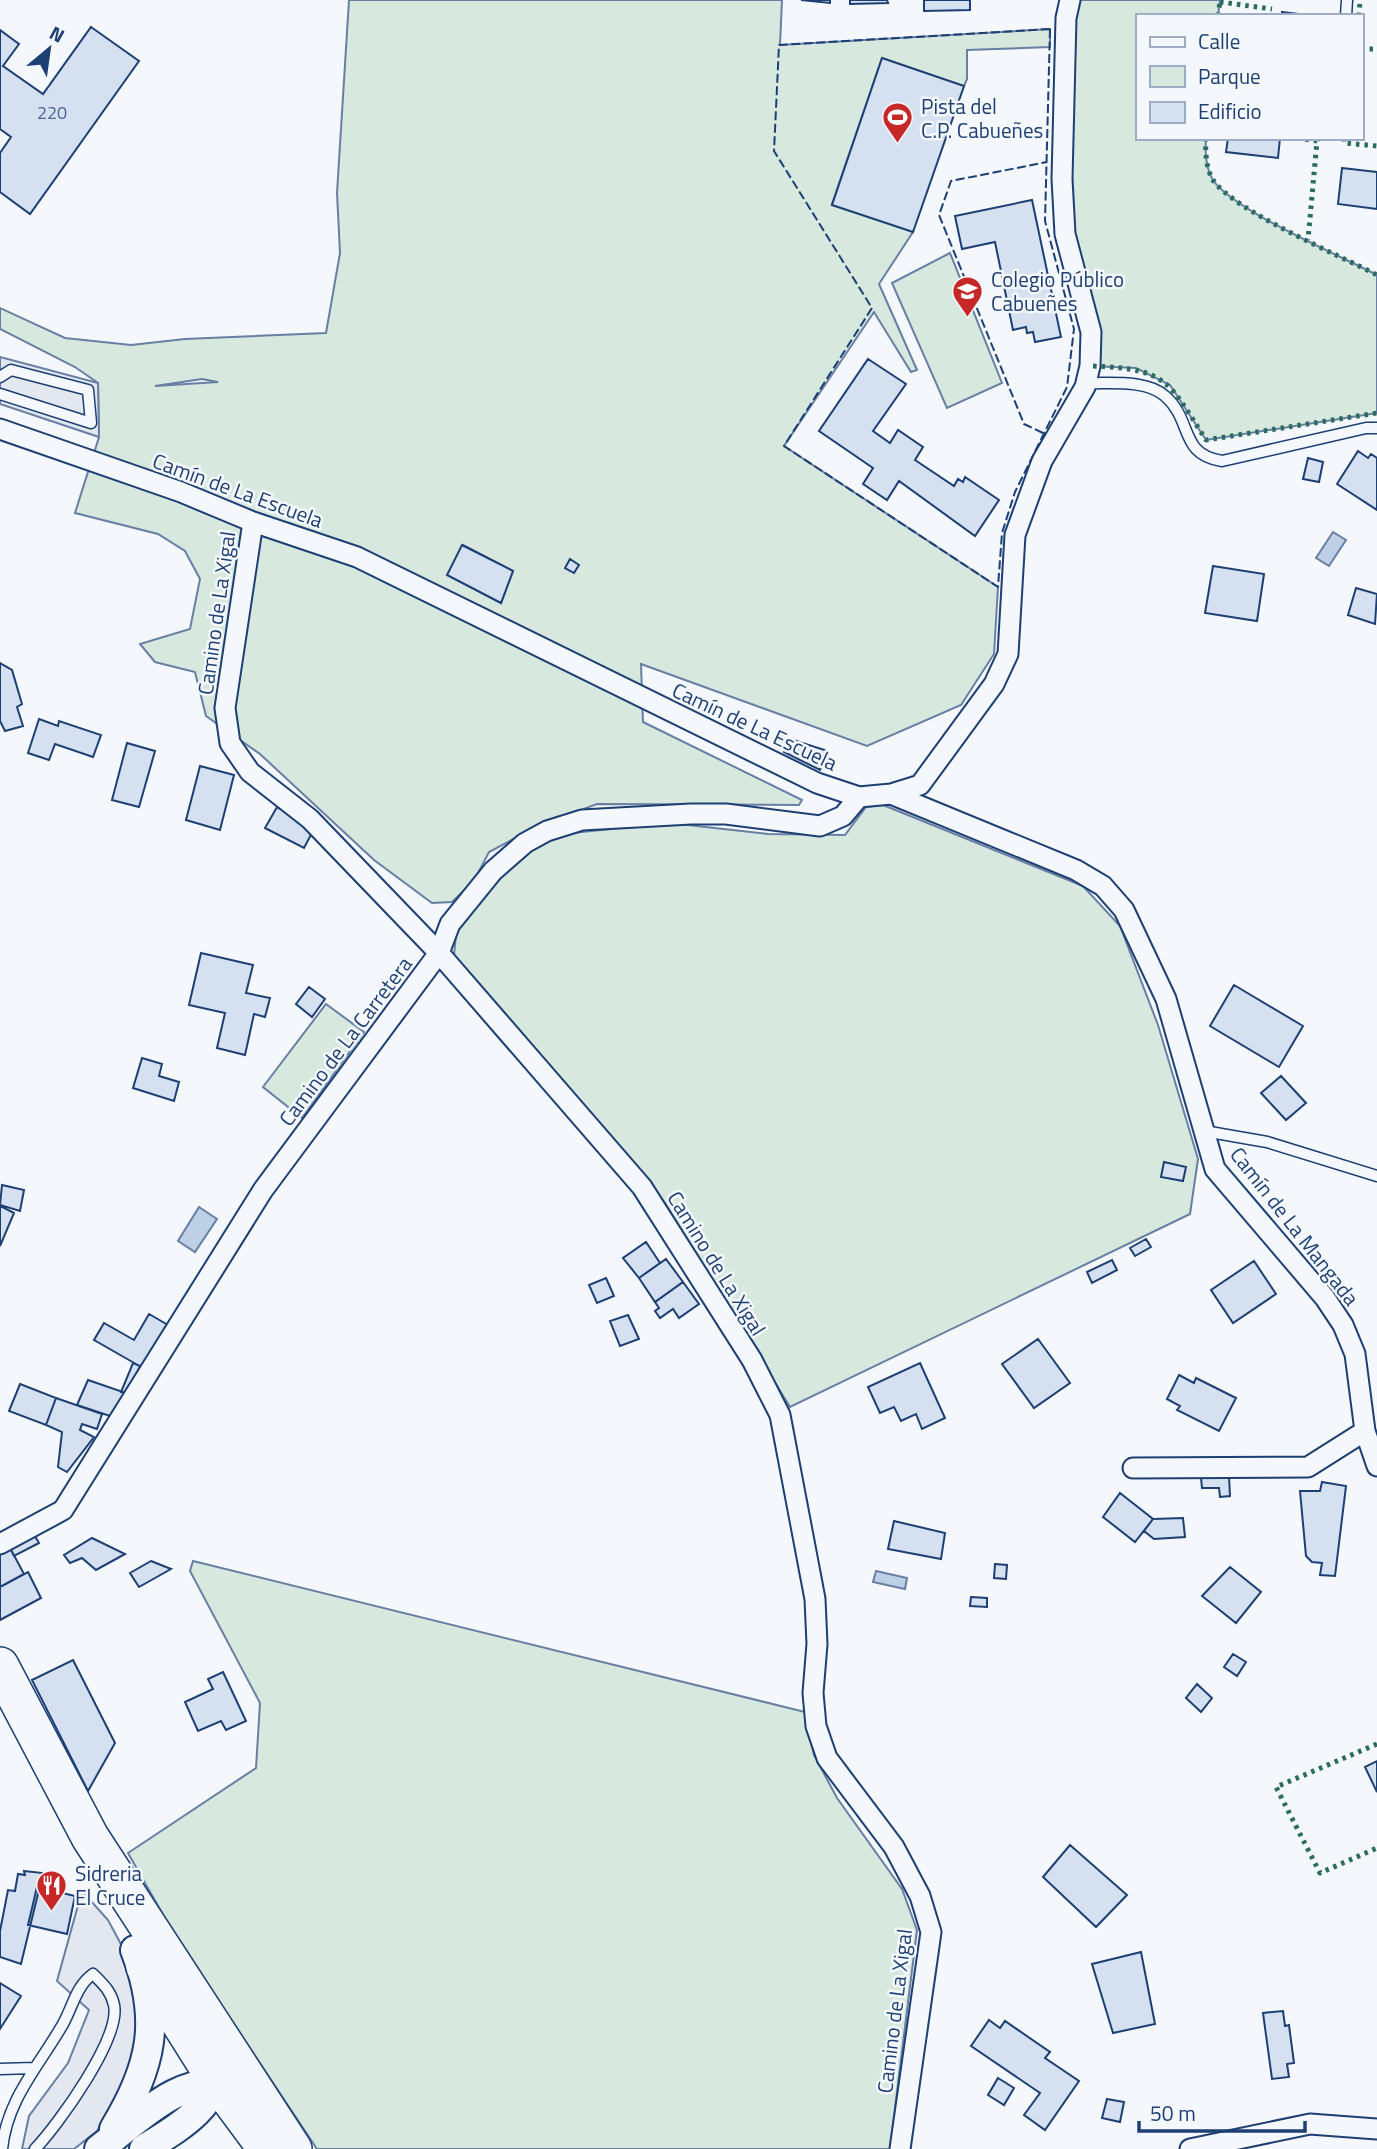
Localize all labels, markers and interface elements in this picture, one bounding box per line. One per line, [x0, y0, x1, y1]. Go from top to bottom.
north arrow [14, 14, 84, 84]
legend [1136, 14, 1363, 140]
text: N [45, 18, 70, 50]
text: Calle [1198, 25, 1240, 57]
text: Parque [1198, 60, 1261, 92]
place label: Pista del C.P. Cabueñes [921, 90, 1043, 146]
text: Edificio [1198, 95, 1262, 127]
house number: 220 [37, 99, 67, 126]
sports icon: Pista del C.P. Cabueñes [881, 101, 915, 145]
place label: Colegio Público Cabueñes [991, 263, 1124, 319]
school or university icon: Colegio Público Cabueñes [951, 274, 985, 318]
street label: Camín de La Escuela [148, 444, 328, 536]
street label: Camino de La Xigal [189, 529, 243, 697]
street label: Camín de La Escuela [667, 674, 843, 779]
street label: Camino de La Carretera [270, 949, 420, 1133]
street label: Camín de La Mangada [1223, 1140, 1368, 1313]
street label: Camino de La Xigal [660, 1185, 774, 1341]
place label: Sidreria El Cruce [75, 1857, 145, 1913]
restaurant icon: Sidreria El Cruce [35, 1868, 69, 1912]
street label: Camino de La Xigal [868, 1927, 920, 2095]
scale bar [1139, 2090, 1305, 2134]
text: 50 m [1150, 2097, 1196, 2129]

